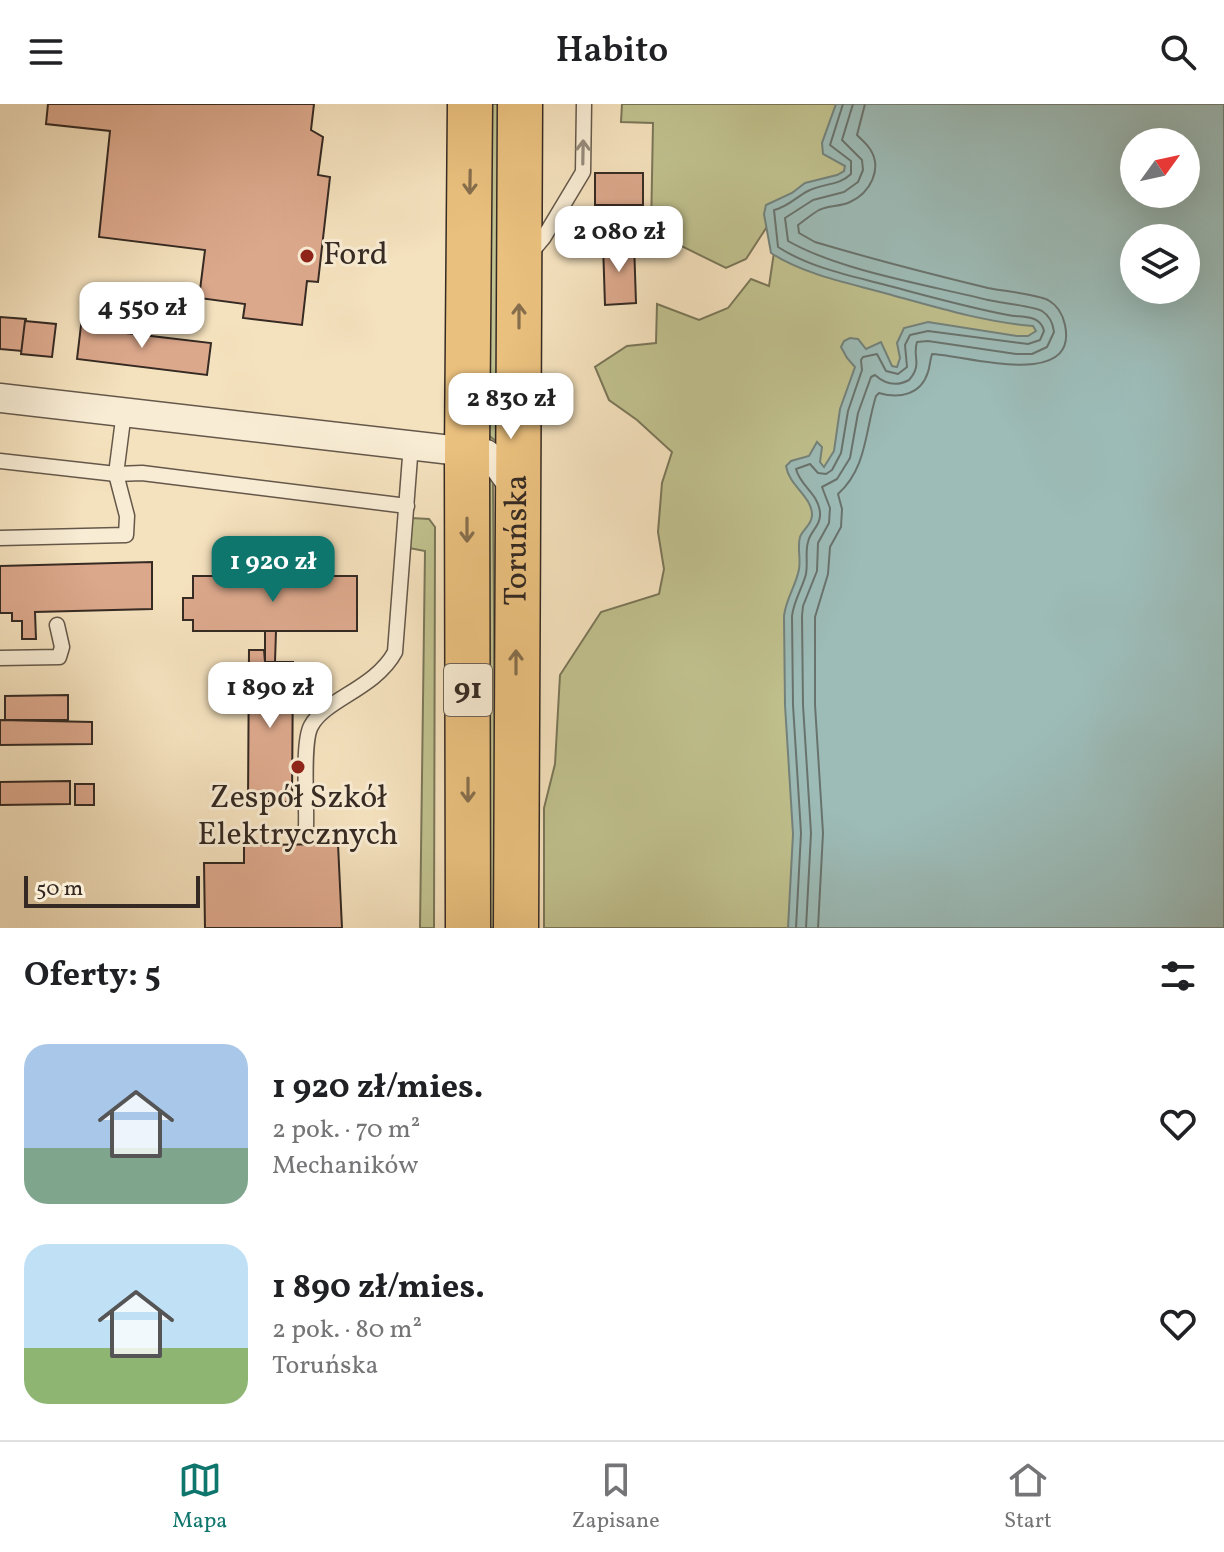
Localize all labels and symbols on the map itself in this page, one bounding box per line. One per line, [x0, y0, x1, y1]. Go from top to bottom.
north arrow [1120, 128, 1200, 208]
one-way arrow [575, 139, 591, 166]
one-way arrow [462, 168, 477, 195]
pin: 2 080 zł [536, 206, 702, 274]
place label: Ford [323, 234, 388, 278]
marker: Ford [298, 247, 316, 265]
pin: 4 550 zł [59, 282, 225, 350]
one-way arrow [511, 303, 527, 330]
pin: 2 830 zł [428, 373, 594, 441]
street label: Toruńska [496, 474, 540, 606]
one-way arrow [459, 516, 475, 543]
pin: 1 920 zł [190, 536, 356, 604]
one-way arrow [508, 649, 524, 676]
pin: 1 890 zł [187, 662, 353, 730]
road number: 91 [444, 664, 492, 716]
marker: Zespół Szkół Elektrycznych [289, 758, 307, 776]
one-way arrow [460, 776, 476, 803]
place label: Zespół Szkół Elektrycznych [198, 777, 398, 858]
scale bar [24, 872, 200, 908]

